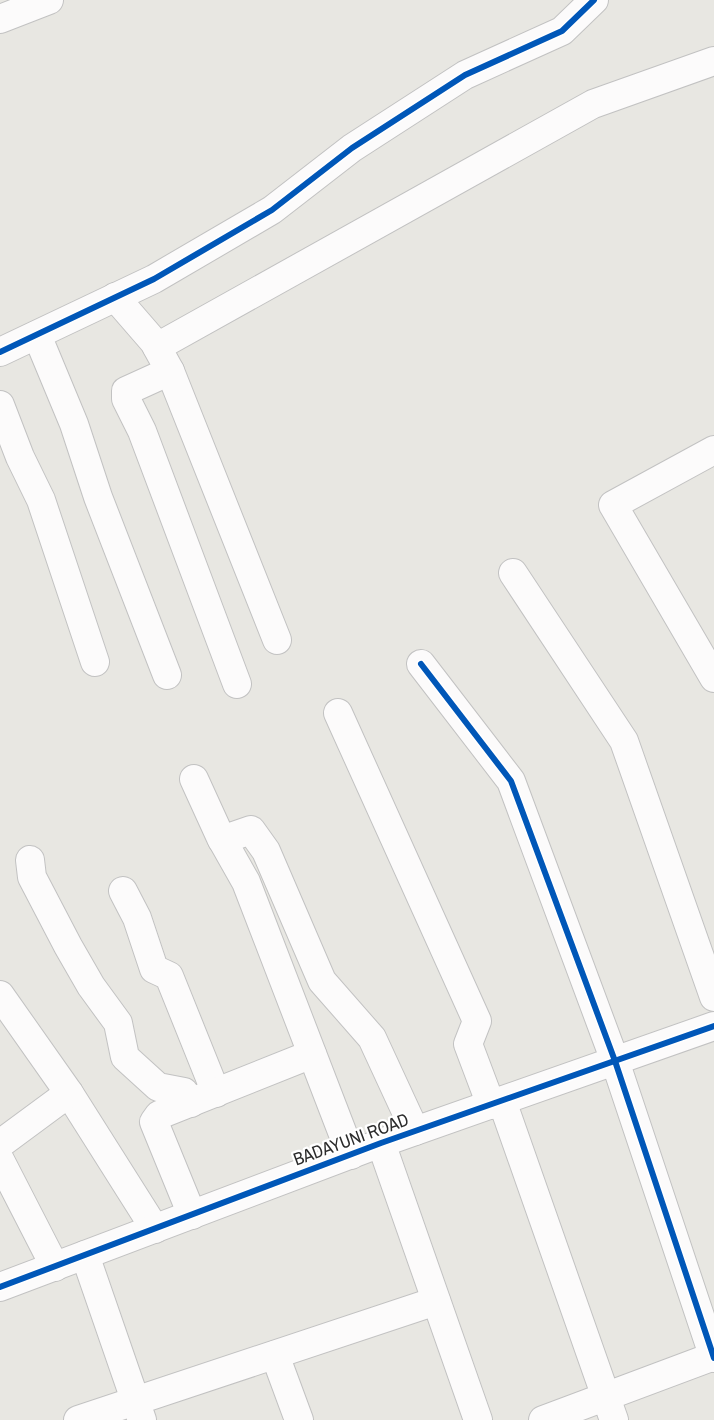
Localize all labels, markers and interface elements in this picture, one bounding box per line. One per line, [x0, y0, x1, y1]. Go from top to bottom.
street label: BADAYUNI ROAD [290, 1107, 412, 1171]

